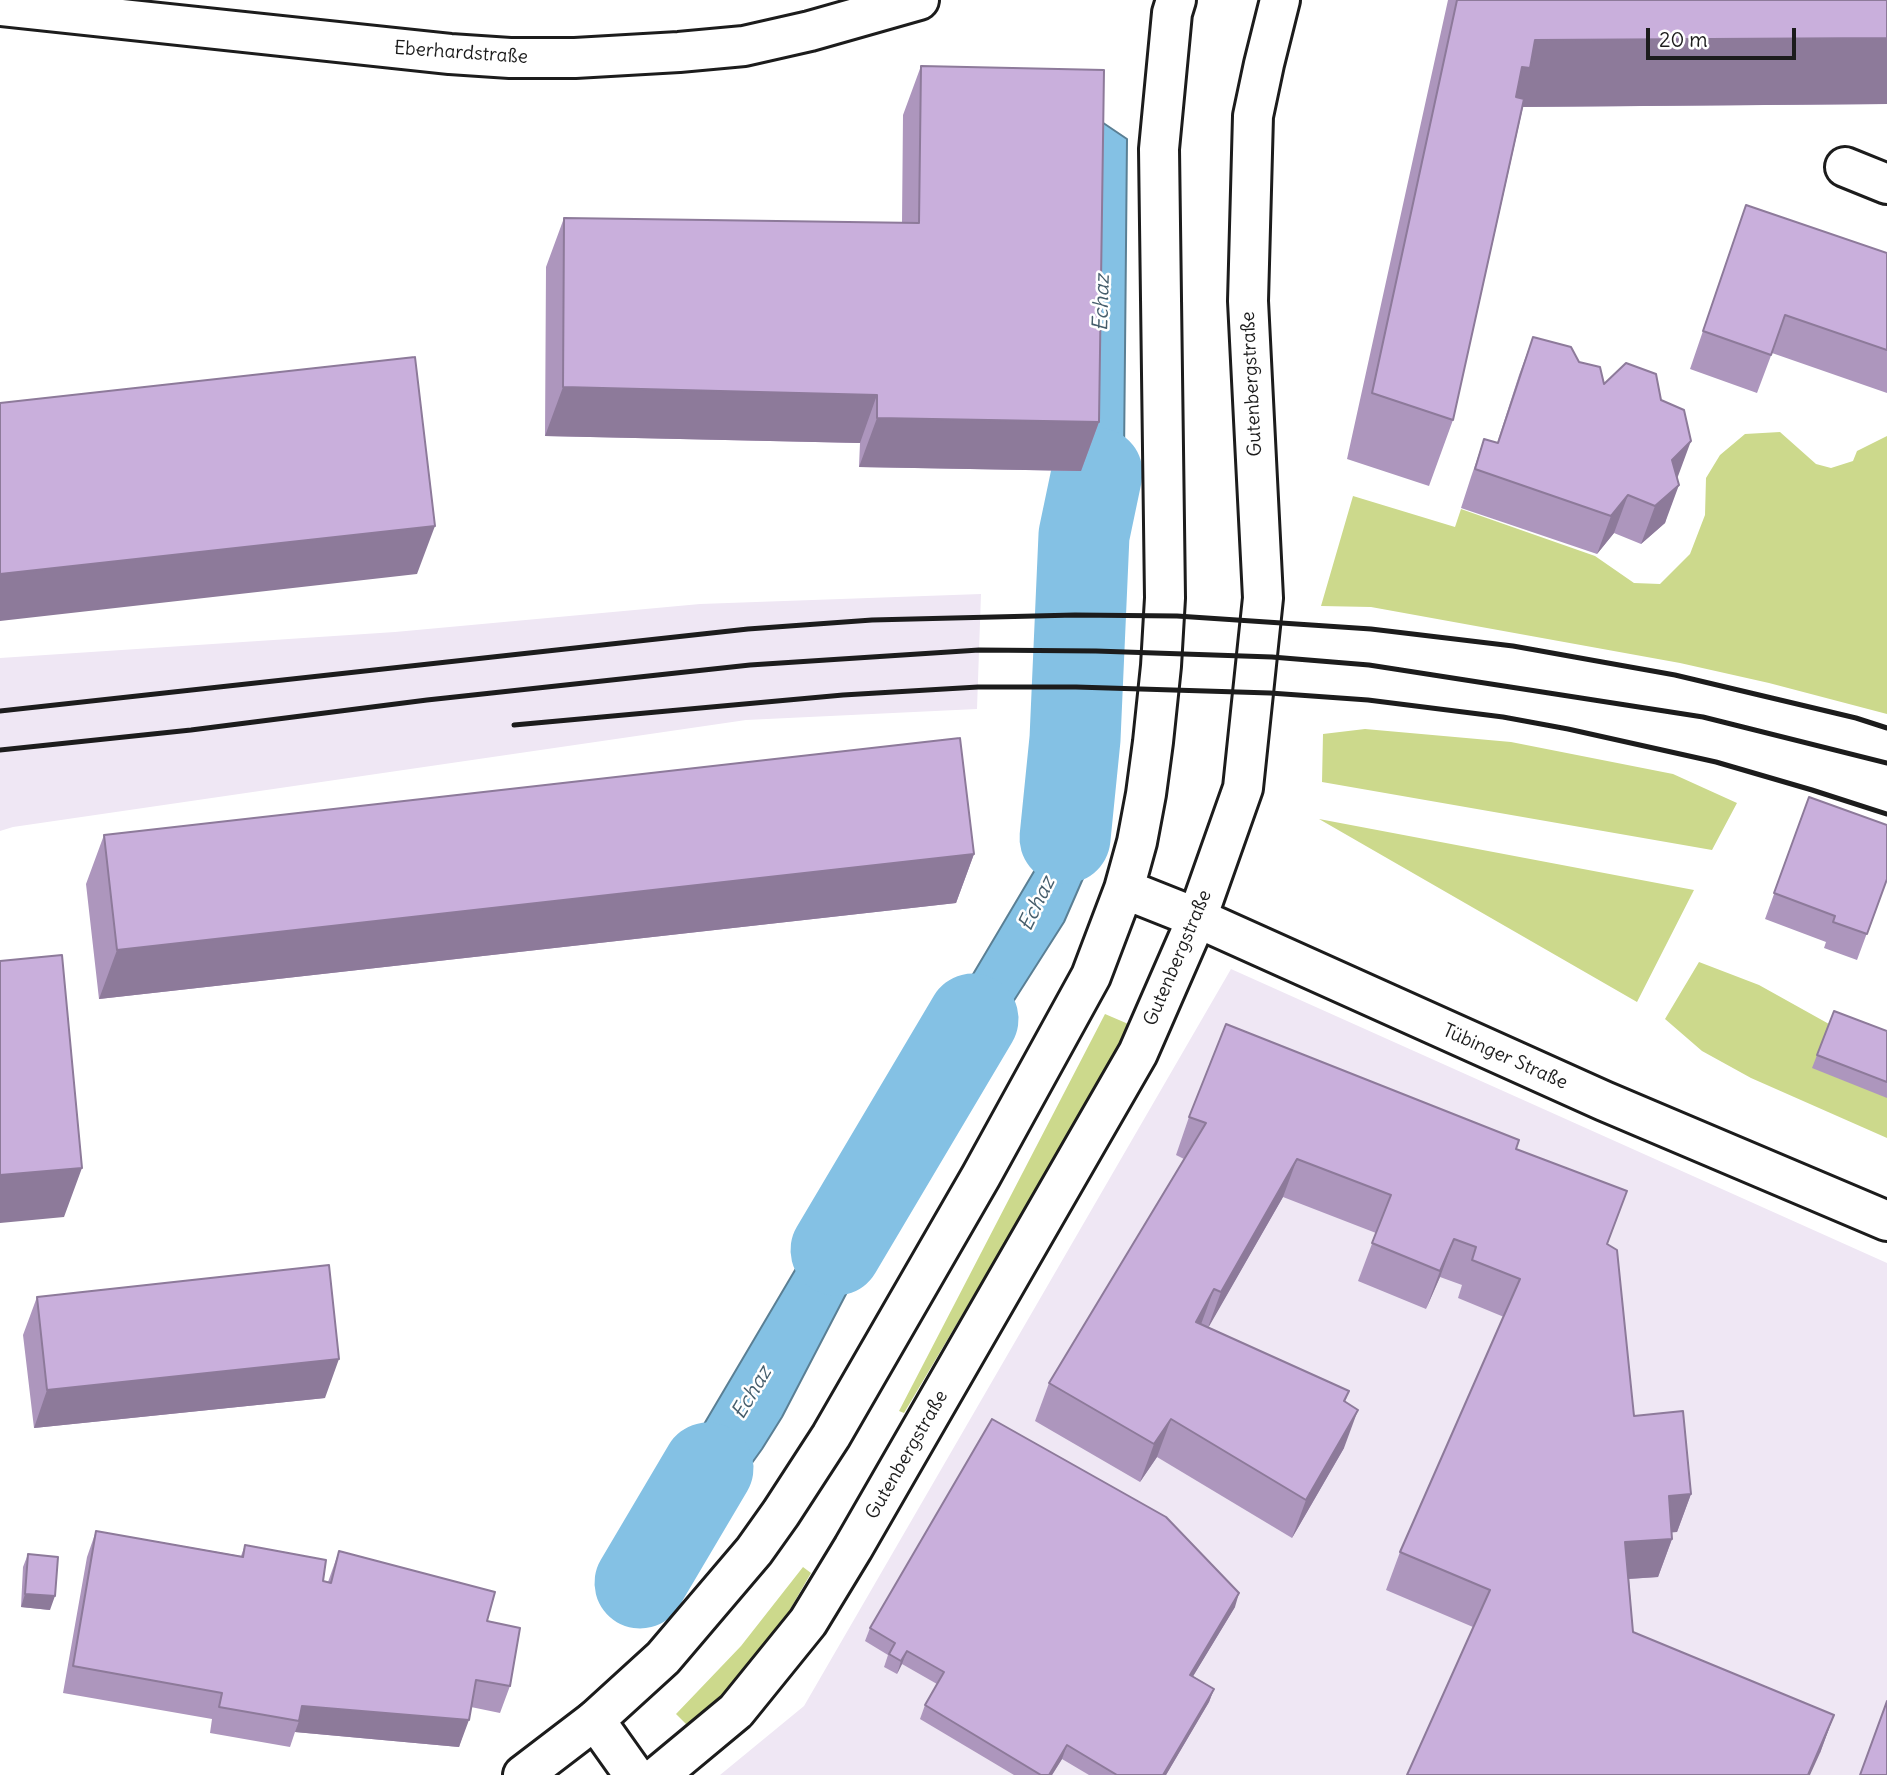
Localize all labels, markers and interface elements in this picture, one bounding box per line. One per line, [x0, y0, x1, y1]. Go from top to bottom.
scale bar [1649, 14, 1800, 58]
text: 20 m [1659, 26, 1708, 53]
street label: Eberhardstraße [393, 37, 529, 69]
water label: Echaz [1088, 274, 1116, 332]
street label: Gutenbergstraße [1237, 311, 1267, 457]
water label: Echaz [1013, 873, 1061, 935]
street label: Gutenbergstraße [1139, 887, 1217, 1029]
street label: Tübinger Straße [1439, 1019, 1571, 1095]
water label: Echaz [727, 1362, 777, 1424]
street label: Gutenbergstraße [861, 1386, 953, 1524]

